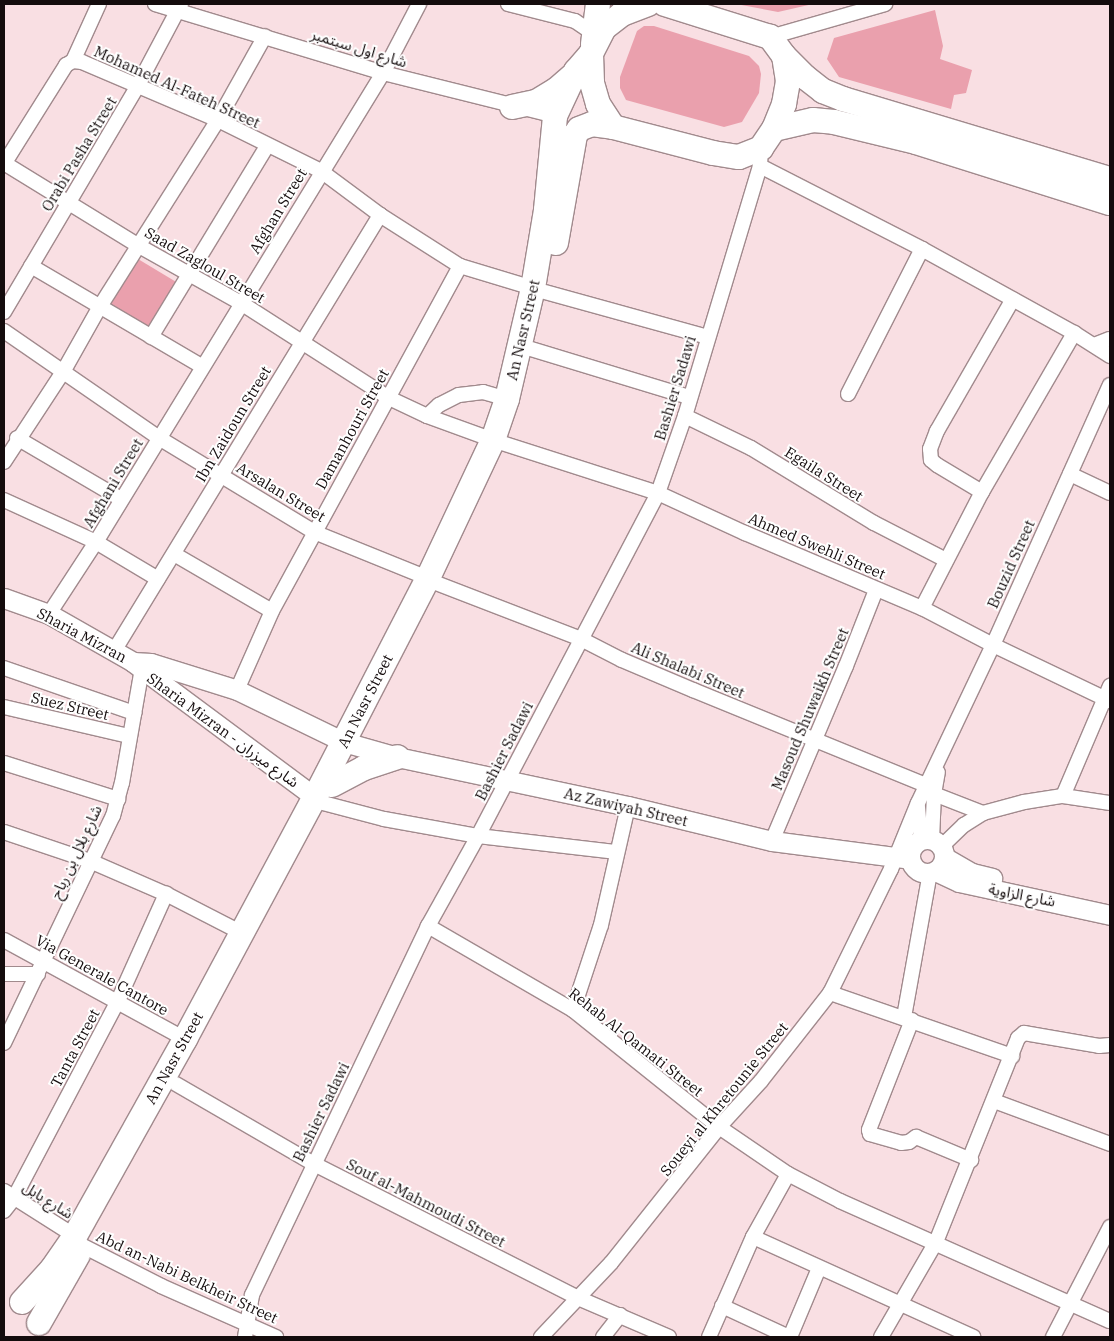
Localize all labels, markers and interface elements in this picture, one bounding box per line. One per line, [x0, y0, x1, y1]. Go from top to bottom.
street label: شارع اول سبتمبر [309, 25, 409, 71]
street label: Mohamed Al-Fateh Street [91, 42, 263, 132]
street label: Orabi Pasha Street [38, 93, 120, 215]
street label: Afghan Street [245, 165, 311, 257]
street label: Saad Zagloul Street [142, 223, 268, 307]
street label: An Nasr Street [503, 278, 543, 382]
street label: Bashier Sadawi [651, 334, 699, 442]
street label: Ibn Zaidoun Street [191, 363, 275, 485]
street label: Damanhouri Street [311, 366, 393, 492]
street label: Afghani Street [79, 435, 147, 531]
street label: Egaila Street [782, 443, 866, 505]
street label: Arsalan Street [233, 458, 329, 526]
street label: Ahmed Swehli Street [746, 509, 888, 583]
street label: Bouzid Street [983, 517, 1039, 611]
street label: Sharia Mizran [34, 604, 130, 666]
street label: Masoud Shuwaikh Street [768, 625, 852, 793]
street label: Ali Shalabi Street [629, 638, 747, 702]
street label: An Nasr Street [334, 651, 396, 751]
street label: Sharia Mizran - شارع ميزران [144, 669, 302, 791]
street label: Suez Street [29, 688, 111, 724]
street label: Bashier Sadawi [471, 699, 537, 803]
street label: Az Zawiyah Street [562, 784, 690, 830]
street label: شارع بلال بن رباح [46, 802, 106, 902]
street label: شارع الزاوية [987, 880, 1057, 910]
street label: Via Generale Cantore [32, 931, 172, 1019]
street label: Rehab Al-Qamati Street [565, 984, 707, 1100]
street label: Tanta Street [47, 1006, 103, 1090]
street label: An Nasr Street [141, 1009, 207, 1107]
street label: Soueyi al Khretounie Street [656, 1019, 792, 1179]
street label: Bashier Sadawi [289, 1059, 353, 1165]
street label: Souf al-Mahmoudi Street [344, 1155, 508, 1251]
street label: شارع بابل [19, 1178, 77, 1222]
street label: Abd an-Nabi Belkheir Street [93, 1227, 281, 1327]

